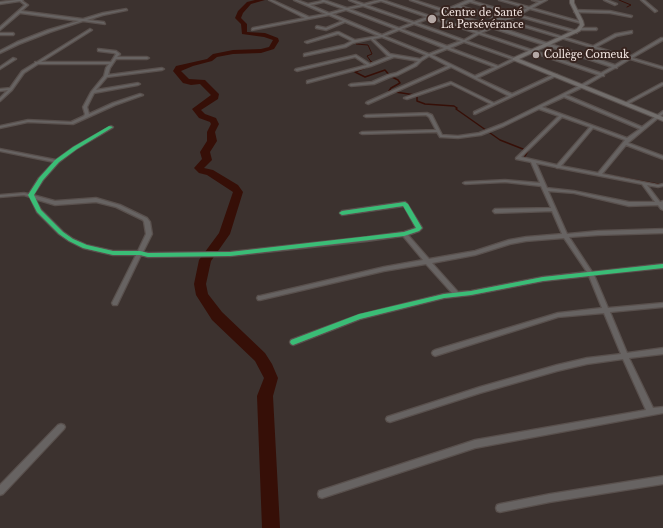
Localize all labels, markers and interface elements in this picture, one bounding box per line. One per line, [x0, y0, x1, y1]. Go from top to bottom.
place label: Centre de Santé La Persévérance [441, 7, 524, 30]
marker: Centre de Santé La Persévérance [426, 13, 438, 25]
place label: Collège Comeuk [544, 49, 629, 61]
marker: Collège Comeuk [531, 50, 541, 60]

